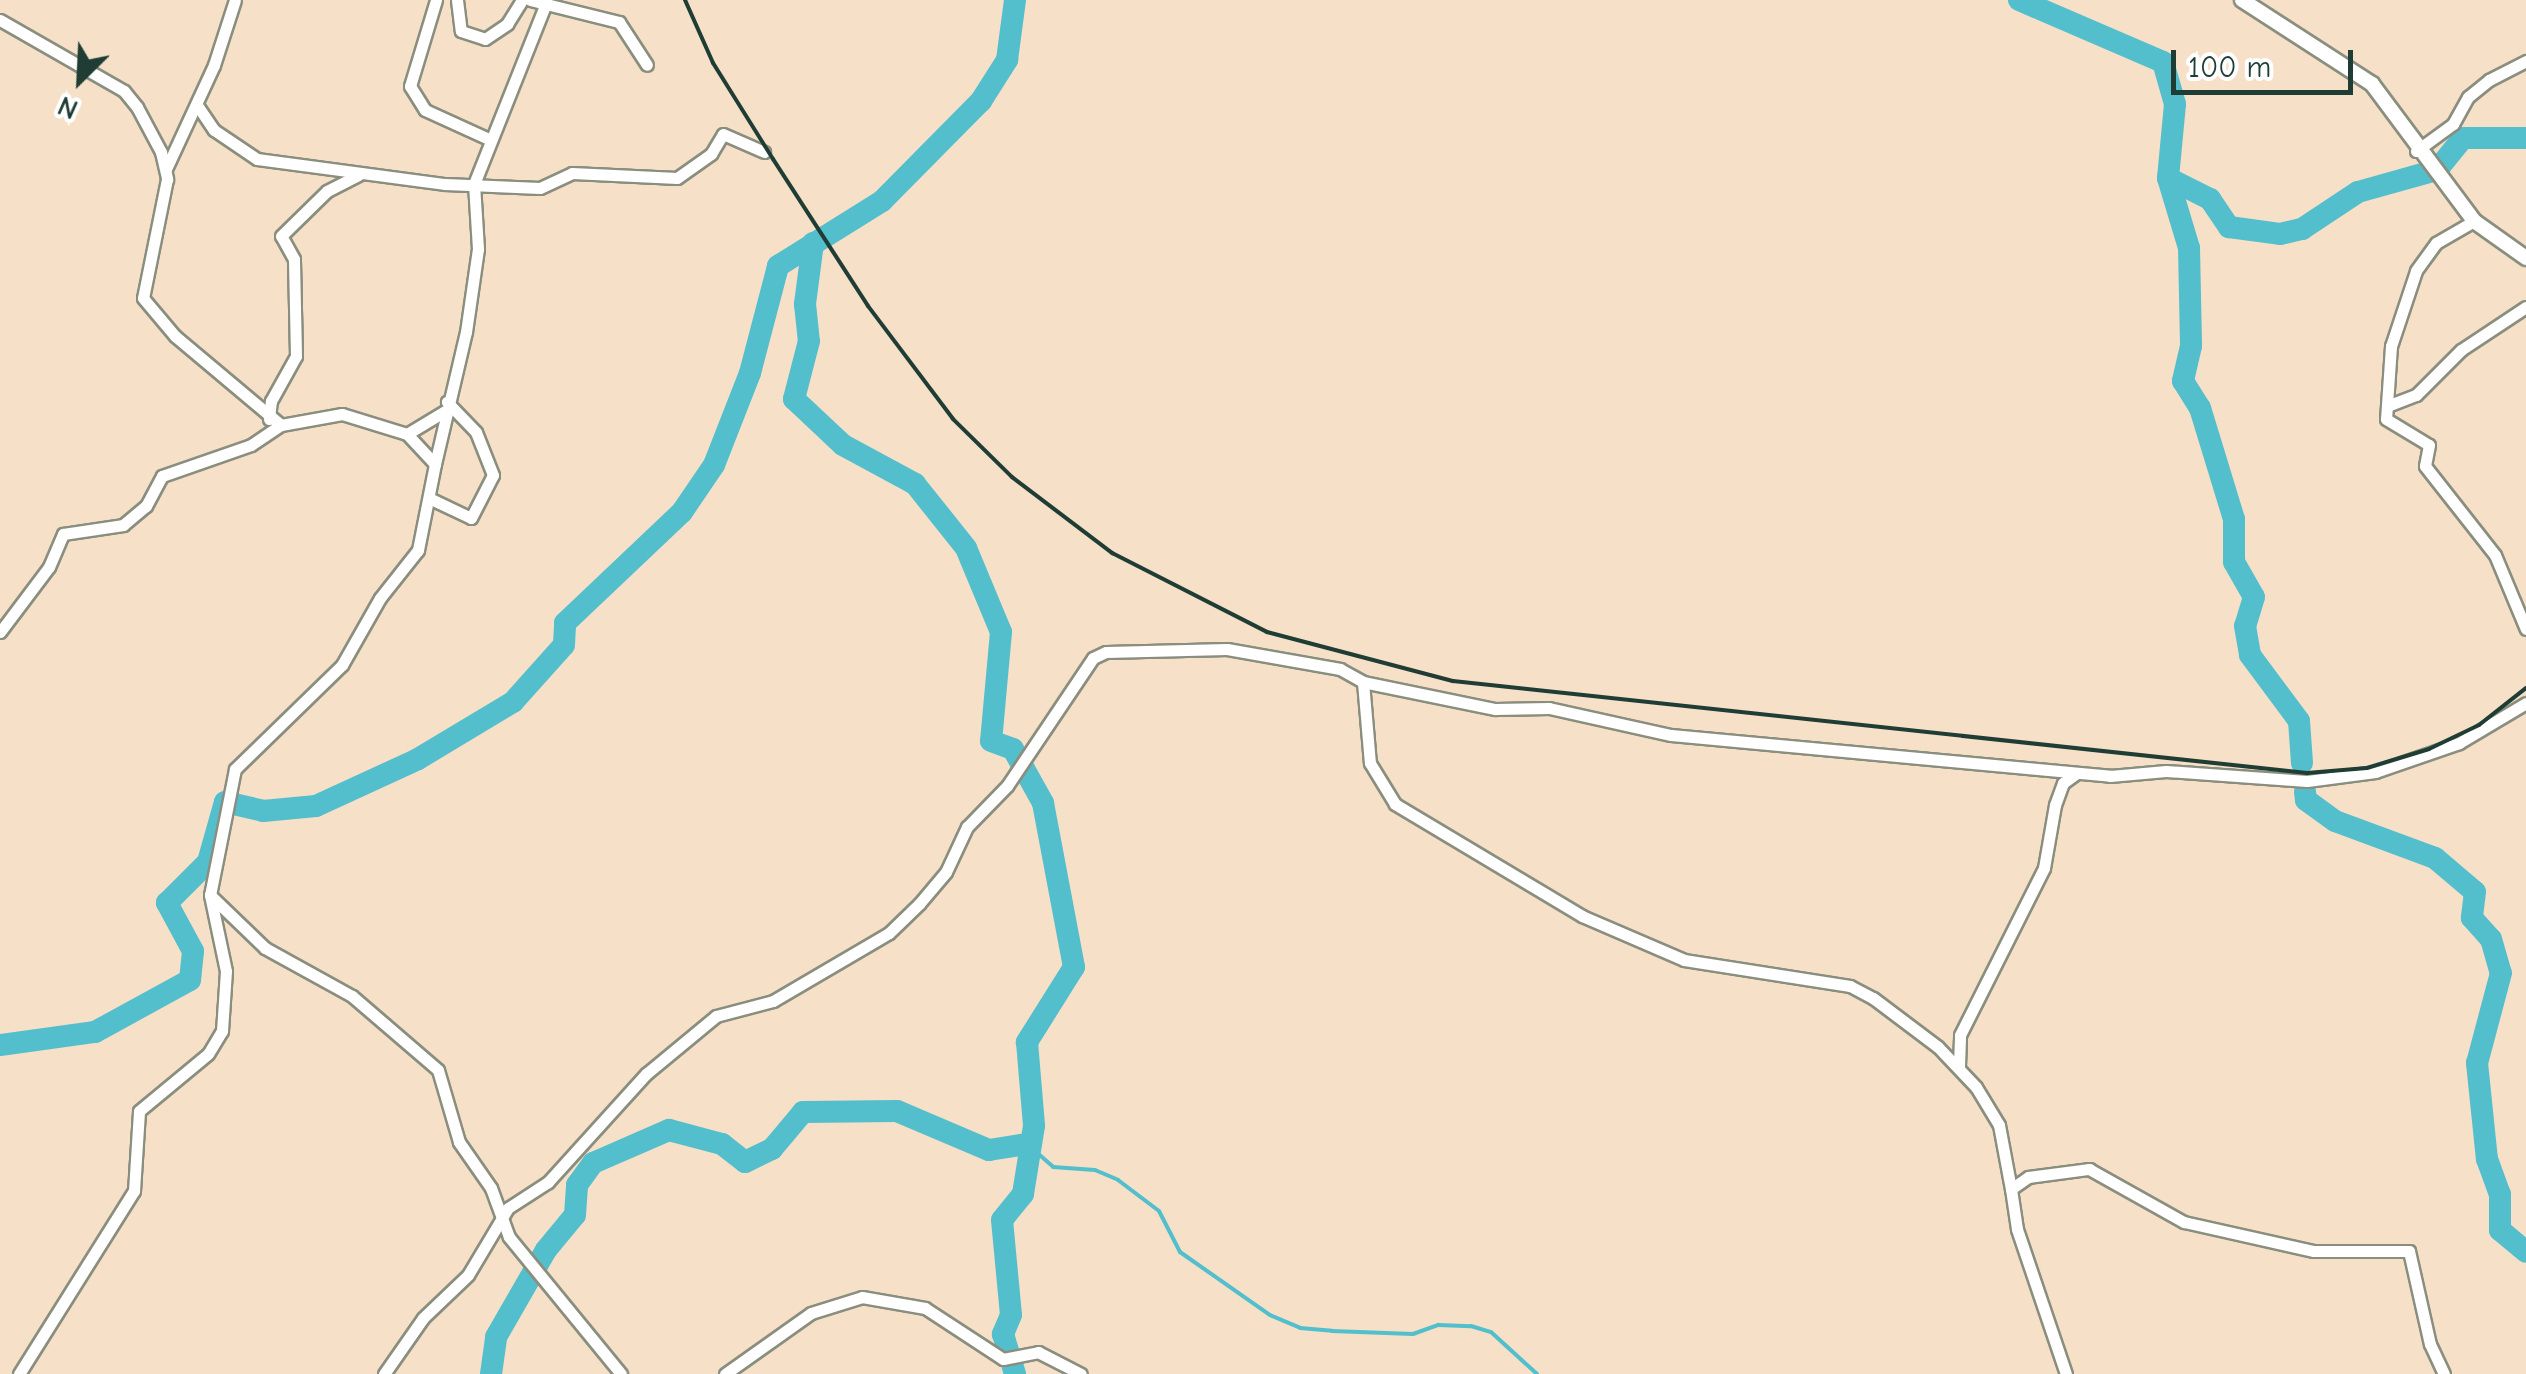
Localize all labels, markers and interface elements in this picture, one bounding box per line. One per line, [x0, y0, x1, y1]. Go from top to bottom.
north arrow [30, 30, 130, 130]
scale bar [2176, 30, 2358, 92]
text: 100 m [2188, 50, 2271, 85]
text: N [53, 89, 83, 126]

